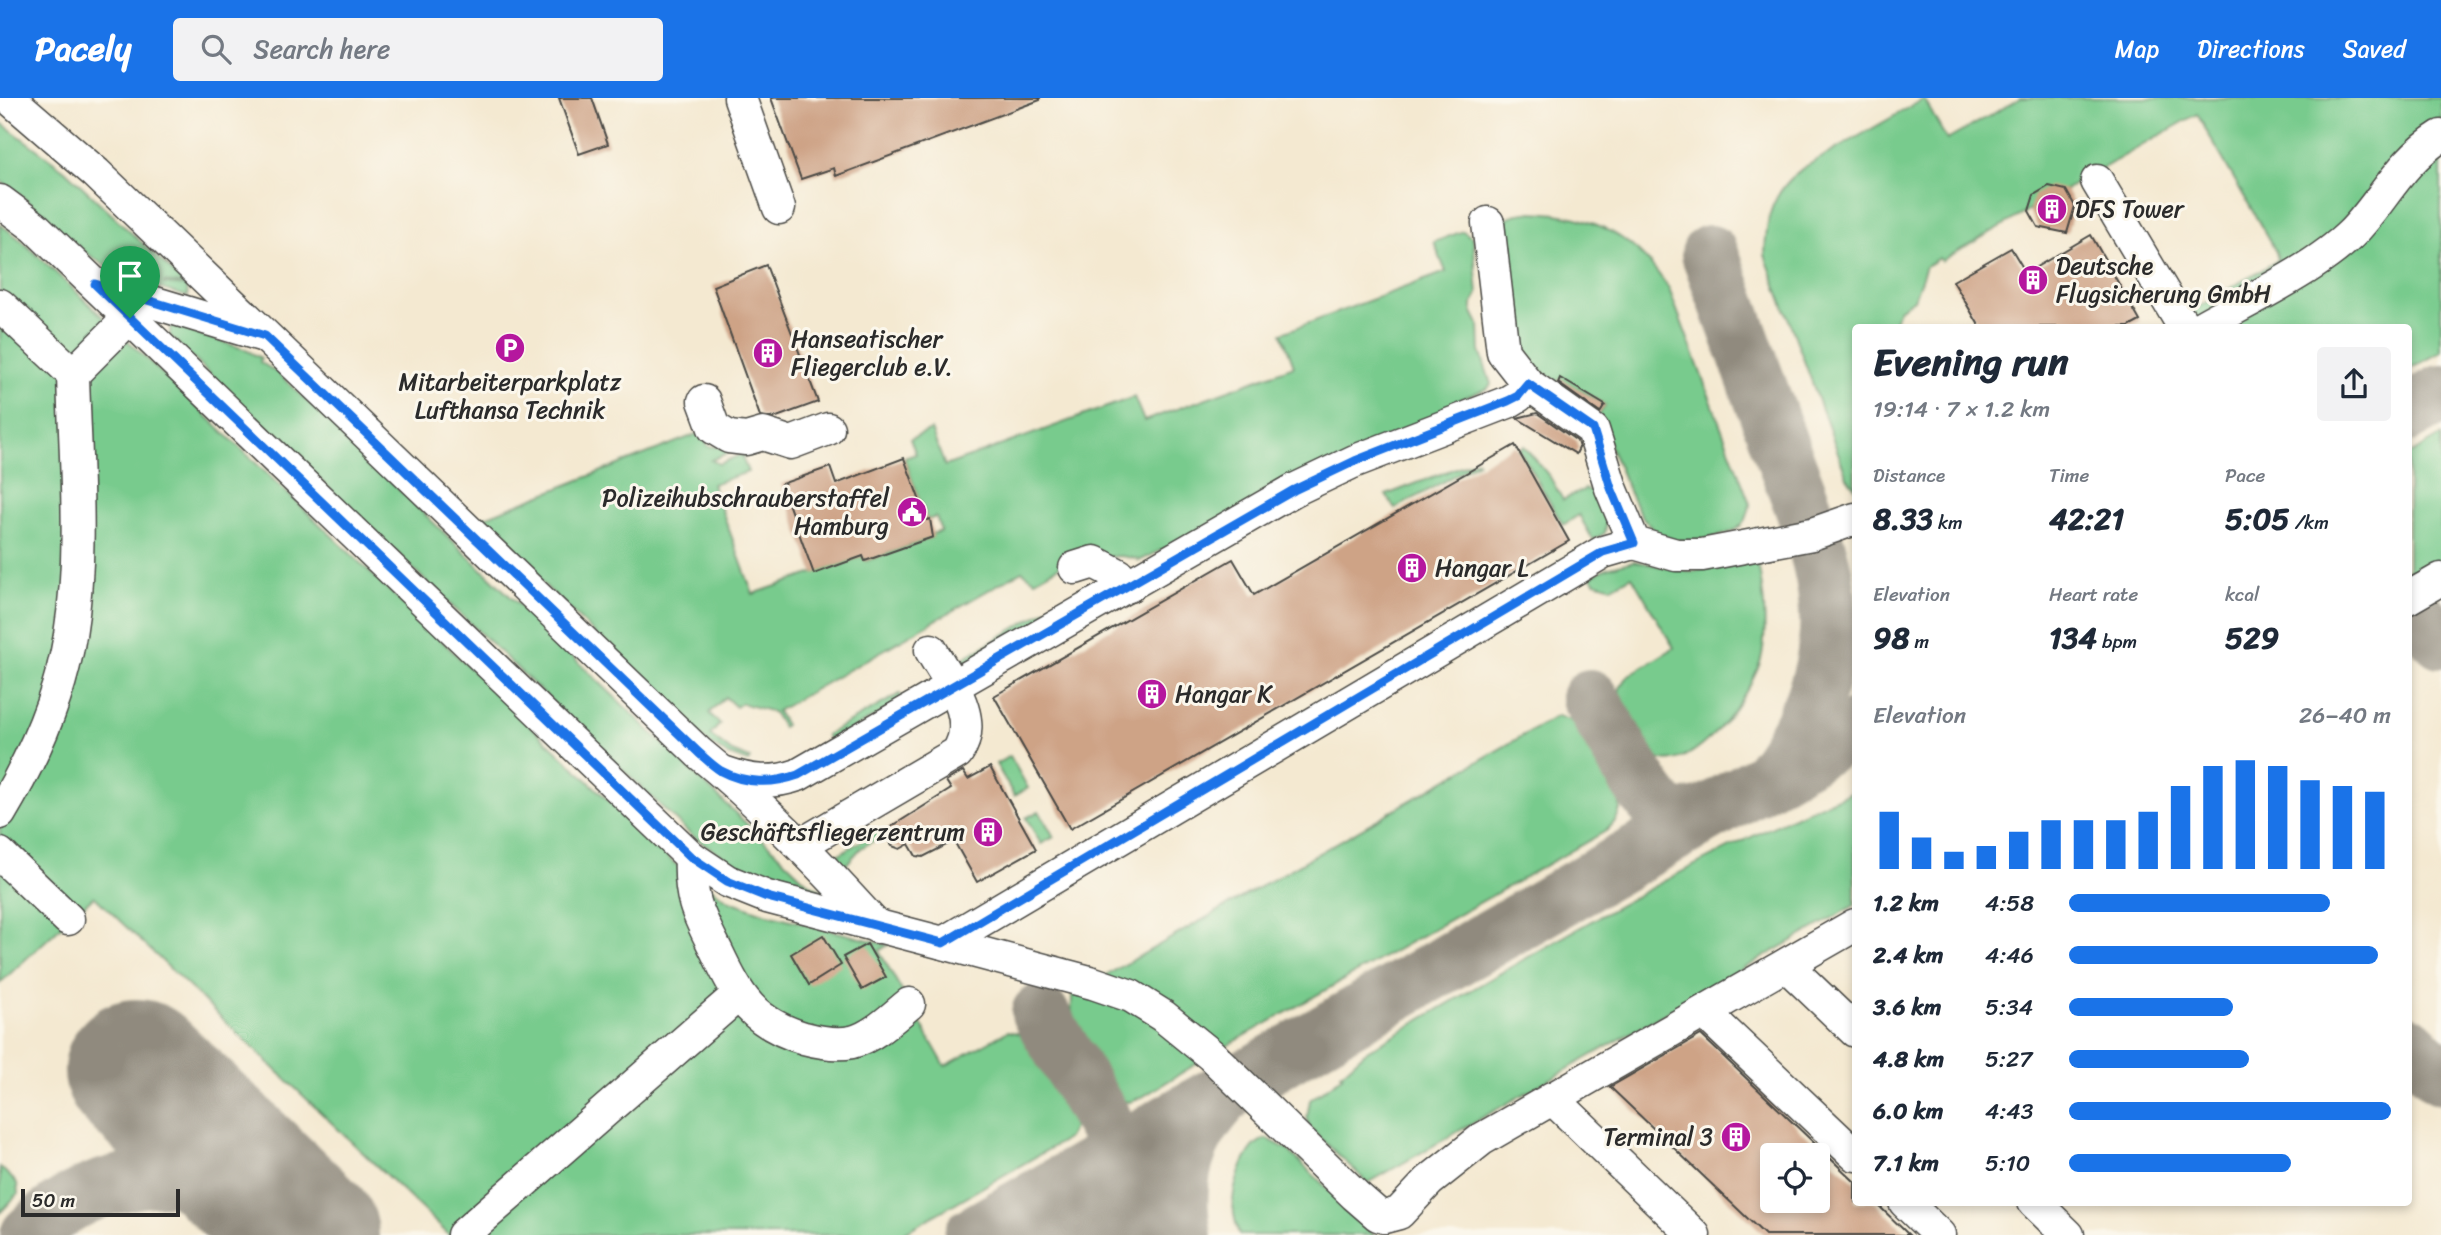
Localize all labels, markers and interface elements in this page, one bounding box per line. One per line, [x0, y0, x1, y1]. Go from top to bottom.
search box [173, 18, 663, 81]
text: Pacely [35, 20, 131, 78]
text: Search here [253, 26, 390, 72]
text: Map [2115, 28, 2159, 70]
text: Directions [2197, 28, 2305, 70]
text: Saved [2343, 28, 2406, 70]
icon: search [197, 30, 235, 68]
place label: DFS Tower [2075, 188, 2186, 230]
building icon: DFS Tower [2035, 192, 2069, 226]
place label: Deutsche Flugsicherung GmbH [2056, 245, 2271, 315]
pin [100, 246, 160, 318]
icon: arrive [111, 257, 149, 295]
building icon: Deutsche Flugsicherung GmbH [2016, 263, 2050, 297]
place label: Hanseatischer Fliegerclub e.V. [791, 318, 953, 388]
text: Evening run [1873, 329, 2069, 396]
parking icon: Mitarbeiterparkplatz Lufthansa Technik [493, 331, 527, 365]
building icon: Hanseatischer Fliegerclub e.V. [751, 336, 785, 370]
button: share [2317, 347, 2391, 421]
place label: Mitarbeiterparkplatz Lufthansa Technik [398, 361, 622, 431]
text: 19:14 · 7 × 1.2 km [1873, 389, 2050, 430]
text: Distance [1873, 459, 1945, 492]
text: Time [2049, 459, 2089, 492]
text: Pace [2225, 459, 2265, 492]
place label: Polizeihubschrauberstaffel Hamburg [602, 477, 890, 547]
text: 8.33 [1873, 492, 1933, 546]
text: 42:21 [2049, 492, 2124, 546]
text: 5:05 [2225, 492, 2290, 546]
public building icon: Polizeihubschrauberstaffel Hamburg [895, 495, 929, 529]
text: km [1933, 506, 1963, 539]
text: /km [2290, 506, 2329, 539]
place label: Hangar L [1435, 547, 1528, 589]
building icon: Hangar L [1395, 551, 1429, 585]
text: Elevation [1873, 578, 1950, 611]
text: Heart rate [2049, 578, 2138, 611]
text: kcal [2225, 578, 2260, 611]
text: 98 [1873, 611, 1910, 665]
text: 134 [2049, 611, 2097, 665]
text: 529 [2225, 611, 2279, 665]
text: m [1910, 625, 1929, 658]
text: bpm [2097, 625, 2137, 658]
place label: Hangar K [1175, 673, 1273, 715]
building icon: Hangar K [1135, 677, 1169, 711]
text: Elevation [1873, 695, 1966, 736]
text: 26–40 m [2299, 695, 2391, 736]
place label: Geschäftsfliegerzentrum [701, 811, 965, 853]
building icon: Geschäftsfliegerzentrum [971, 815, 1005, 849]
text: 1.2 km [1873, 883, 1939, 924]
text: 4:58 [1985, 883, 2034, 924]
text: 2.4 km [1873, 935, 1943, 976]
text: 4:46 [1985, 935, 2034, 976]
text: 3.6 km [1873, 987, 1942, 1028]
text: 5:34 [1985, 987, 2033, 1028]
text: 4.8 km [1873, 1039, 1944, 1080]
text: 5:27 [1985, 1039, 2032, 1080]
text: 6.0 km [1873, 1091, 1943, 1132]
text: 4:43 [1985, 1091, 2033, 1132]
place label: Terminal 3 [1603, 1116, 1713, 1158]
building icon: Terminal 3 [1719, 1120, 1753, 1154]
map controls [1760, 1143, 1830, 1213]
button: locate [1760, 1143, 1830, 1213]
text: 7.1 km [1873, 1143, 1939, 1184]
text: 5:10 [1985, 1143, 2030, 1184]
text: 50 m [32, 1184, 75, 1217]
scale bar [21, 1186, 180, 1218]

